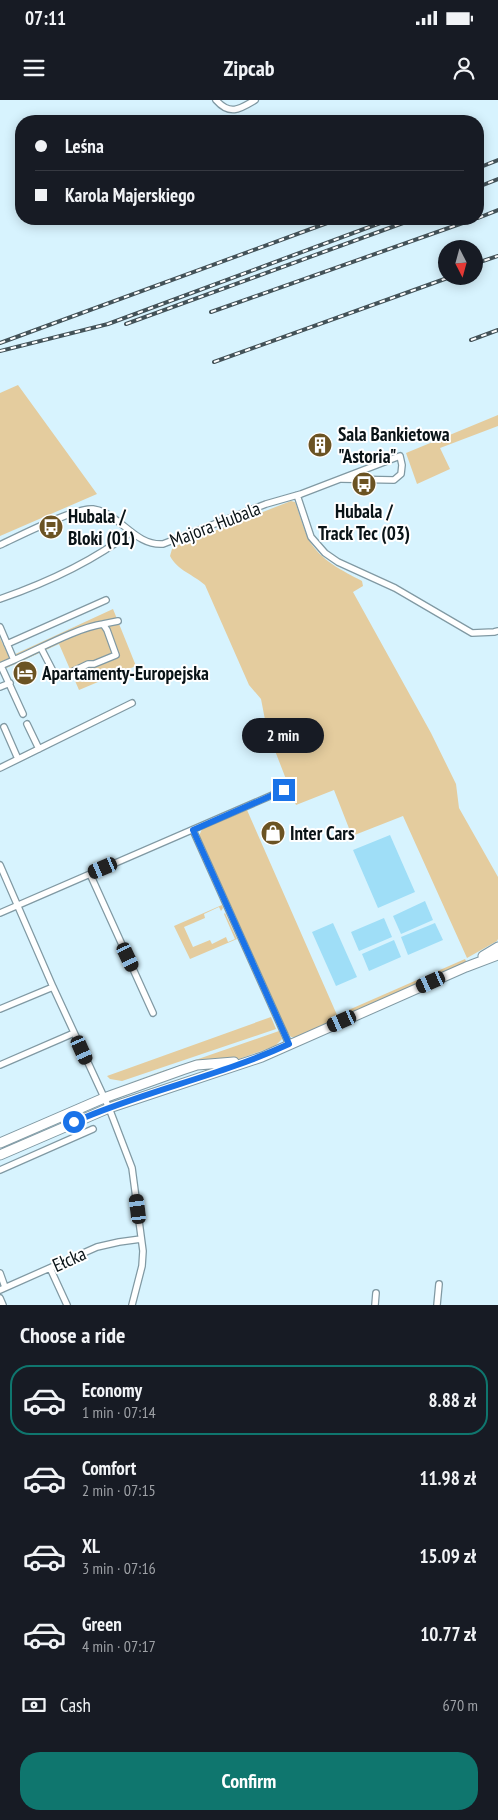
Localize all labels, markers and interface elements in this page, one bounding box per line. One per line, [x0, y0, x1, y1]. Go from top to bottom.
text: 07:11 [25, 6, 66, 30]
icon: menu [20, 54, 48, 82]
text: Zipcab [223, 54, 275, 82]
icon: person [450, 54, 478, 82]
text: Leśna [65, 134, 104, 158]
text: Karola Majerskiego [65, 183, 195, 207]
north arrow [438, 240, 482, 285]
map controls [438, 240, 483, 285]
place label: Sala Bankietowa "Astoria" [338, 422, 450, 468]
building icon: Sala Bankietowa "Astoria" [307, 432, 333, 458]
bus stop icon: Hubala / Track Tec (03) [351, 471, 377, 497]
street label: Majora Hubala [166, 496, 264, 552]
place label: Hubala / Track Tec (03) [318, 499, 410, 545]
place label: Hubala / Bloki (01) [68, 504, 135, 550]
bus stop icon: Hubala / Bloki (01) [38, 514, 64, 540]
hotel icon: Apartamenty-Europejska [12, 660, 38, 686]
place label: Apartamenty-Europejska [41, 661, 209, 685]
callout: 2 min [243, 718, 325, 752]
text: 2 min [267, 725, 299, 745]
route end [273, 779, 295, 801]
shop icon: Inter Cars [260, 820, 286, 846]
place label: Inter Cars [290, 821, 355, 845]
car [86, 855, 119, 881]
car [114, 940, 141, 974]
car [414, 969, 447, 995]
car [325, 1008, 358, 1034]
car [69, 1033, 94, 1067]
route start [63, 1111, 85, 1133]
car [128, 1193, 147, 1225]
street label: Ełcka [48, 1241, 90, 1277]
text: Choose a ride [20, 1321, 125, 1349]
icon: car [22, 1378, 67, 1423]
text: Economy [82, 1378, 142, 1402]
text: 8.88 zł [429, 1388, 476, 1412]
text: 1 min · 07:14 [82, 1402, 156, 1422]
icon: car [22, 1456, 67, 1501]
text: Comfort [82, 1456, 136, 1480]
text: 11.98 zł [419, 1466, 476, 1490]
text: 2 min · 07:15 [82, 1480, 156, 1500]
icon: car [22, 1534, 67, 1579]
text: XL [82, 1534, 100, 1558]
text: 15.09 zł [419, 1544, 476, 1568]
text: 3 min · 07:16 [82, 1558, 156, 1578]
icon: car [22, 1612, 67, 1657]
text: Green [82, 1612, 122, 1636]
text: 10.77 zł [420, 1622, 476, 1646]
text: 4 min · 07:17 [82, 1636, 156, 1656]
icon: cash [20, 1691, 48, 1719]
text: Cash [60, 1693, 91, 1717]
text: 670 m [443, 1695, 478, 1715]
button: Confirm [20, 1752, 478, 1810]

